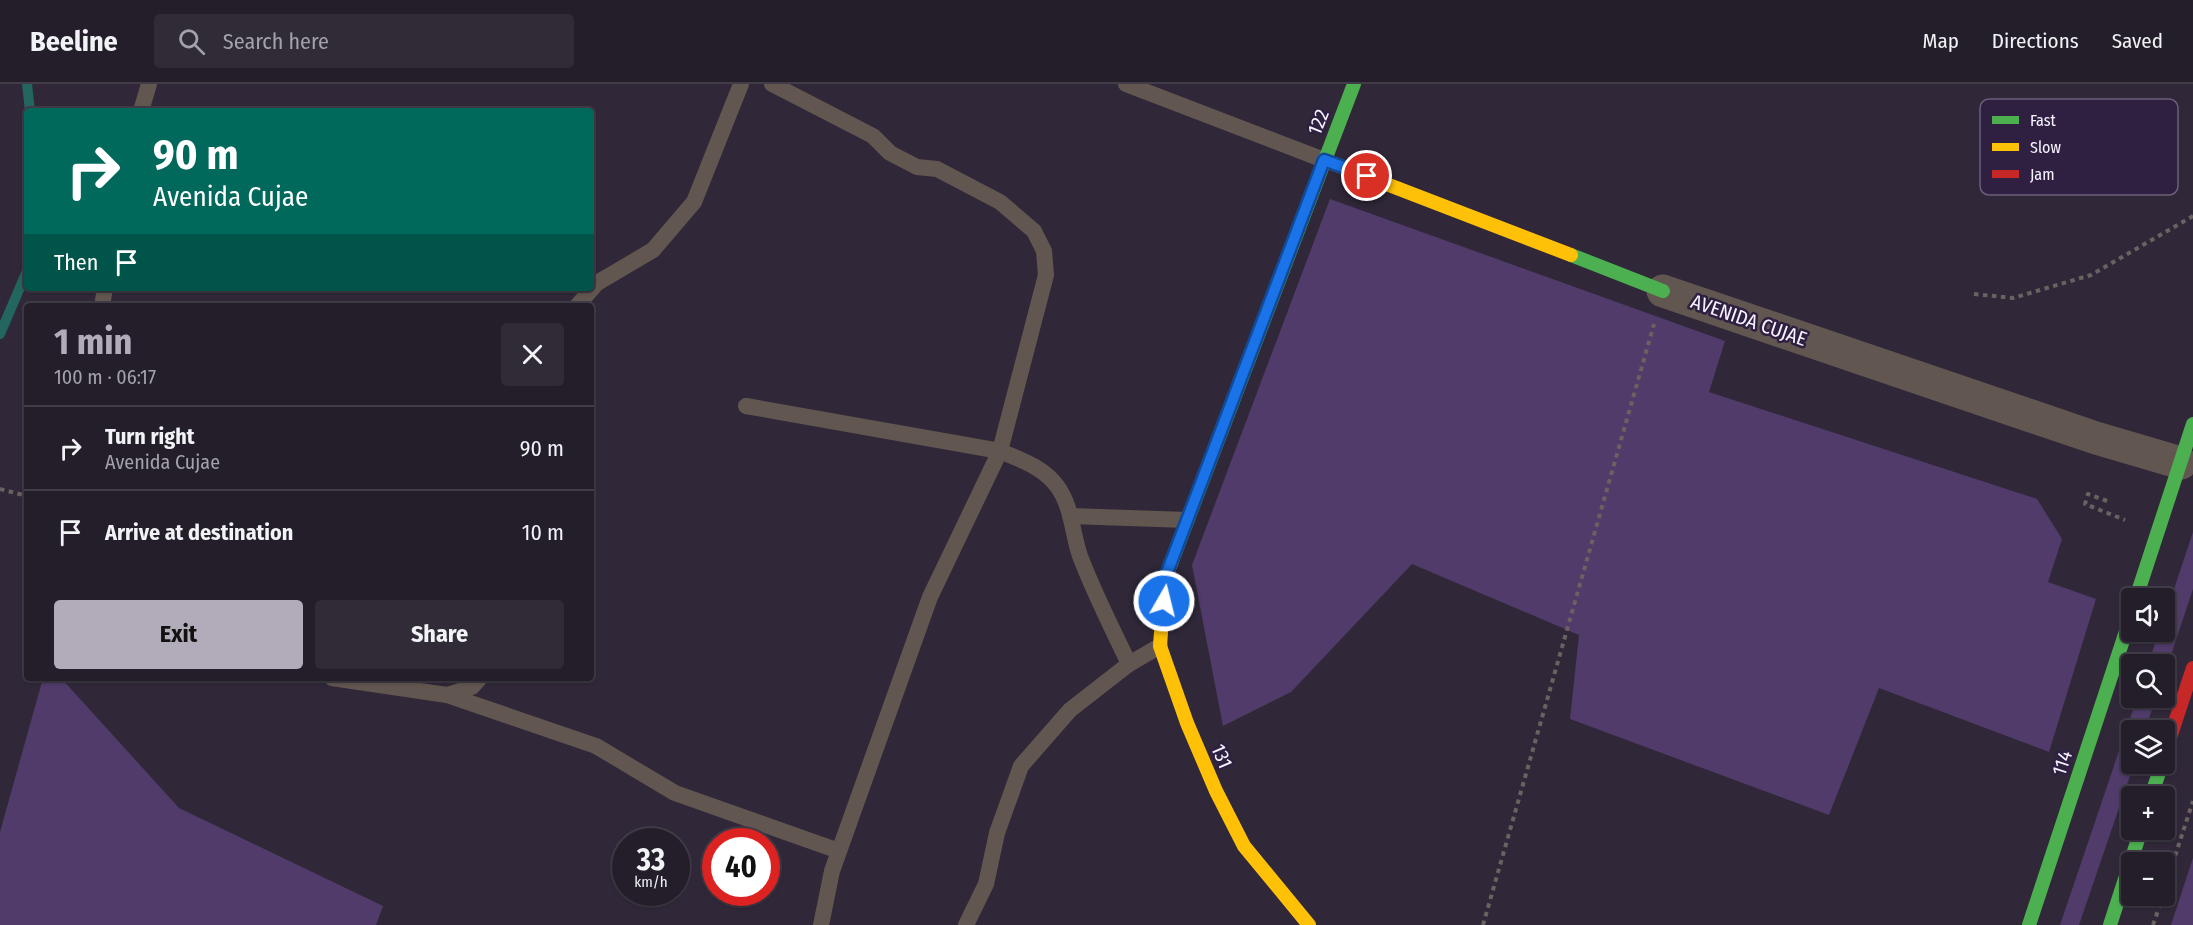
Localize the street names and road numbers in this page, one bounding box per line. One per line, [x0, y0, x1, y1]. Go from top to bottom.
street label: 122 [1302, 106, 1334, 138]
street label: AVENIDA CUJAE [1688, 289, 1810, 351]
street label: 131 [1206, 740, 1238, 772]
street label: 114 [2047, 747, 2077, 779]

